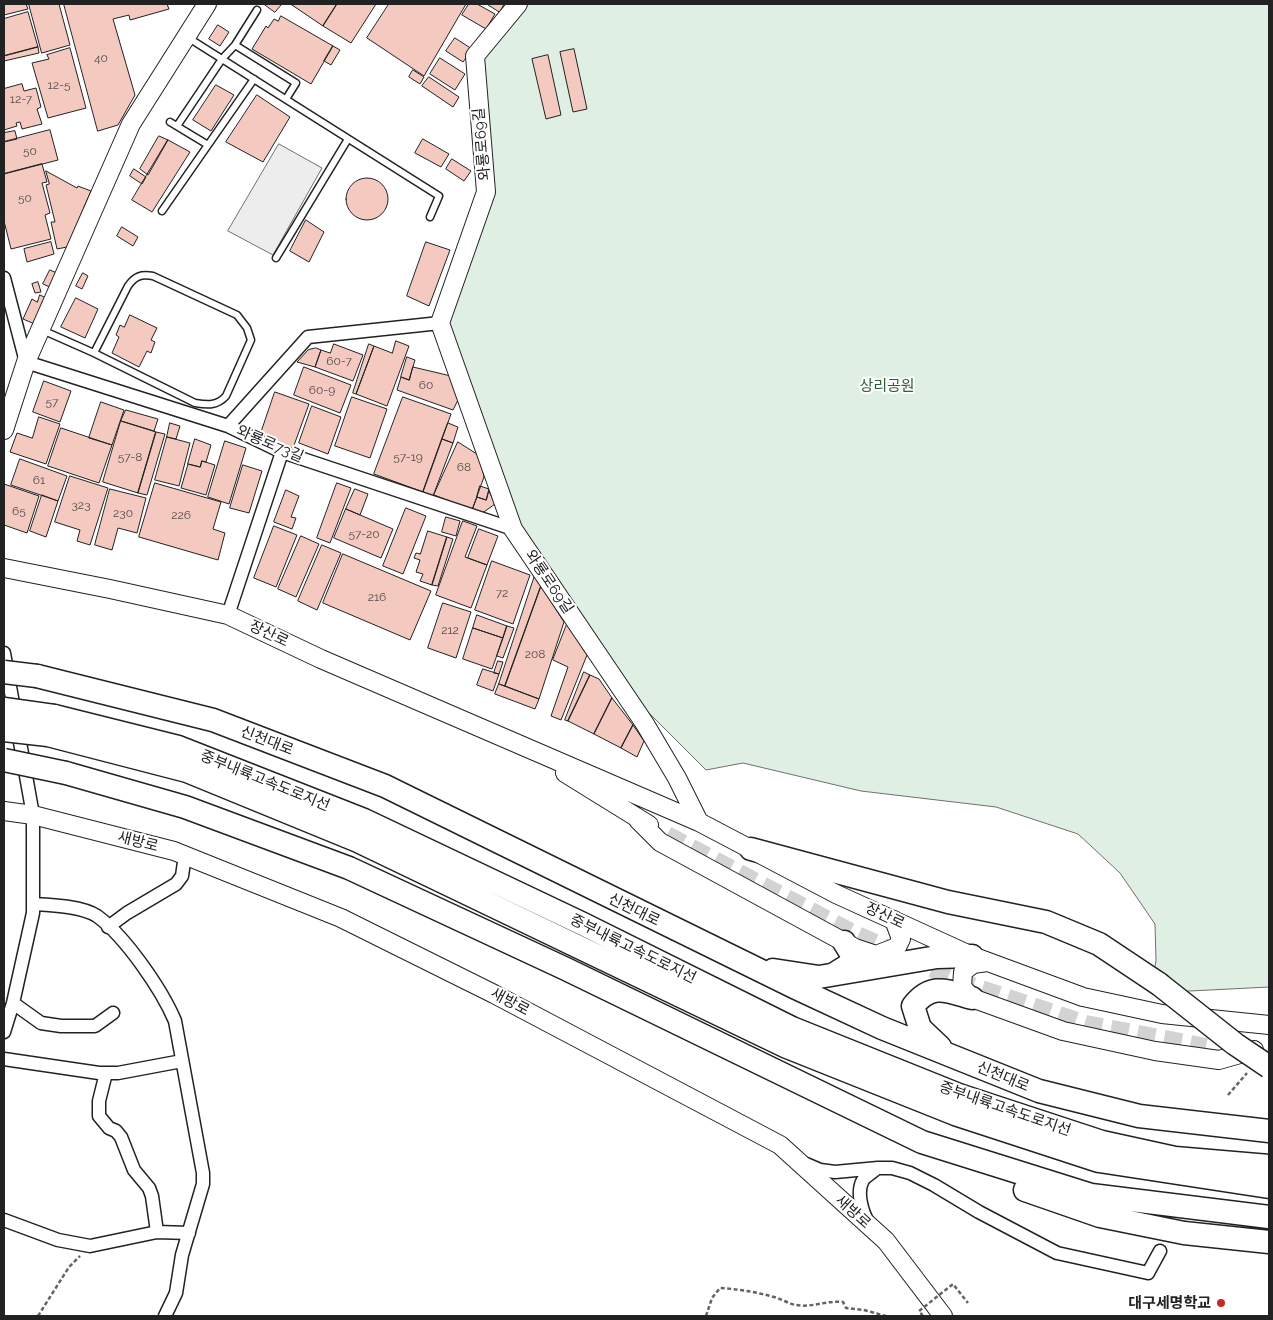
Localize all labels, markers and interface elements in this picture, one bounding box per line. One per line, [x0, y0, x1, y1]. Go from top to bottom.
house number: 40 [94, 51, 108, 65]
house number: 12-5 [48, 78, 70, 92]
house number: 12-7 [10, 92, 32, 106]
street label: 와룡로69길 [470, 107, 494, 181]
house number: 50 [23, 144, 37, 158]
house number: 50 [18, 191, 32, 205]
house number: 60-7 [326, 354, 352, 368]
park label: 상리공원 [859, 377, 915, 395]
house number: 60 [419, 378, 433, 392]
house number: 60-9 [309, 383, 335, 397]
house number: 57 [46, 395, 58, 409]
street label: 와룡로73길 [234, 422, 306, 466]
house number: 57-8 [118, 450, 142, 464]
house number: 57-19 [393, 450, 423, 464]
house number: 68 [457, 460, 471, 474]
house number: 61 [33, 473, 45, 487]
house number: 323 [71, 498, 91, 512]
house number: 65 [12, 504, 26, 518]
house number: 230 [113, 506, 133, 520]
house number: 226 [171, 508, 191, 522]
house number: 57-20 [348, 527, 380, 541]
street label: 와룡로69길 [521, 547, 577, 617]
house number: 72 [496, 586, 508, 600]
house number: 216 [368, 590, 386, 604]
street label: 장산로 [246, 617, 292, 651]
house number: 212 [441, 623, 459, 637]
house number: 208 [525, 647, 545, 661]
street label: 신천대로 [238, 723, 296, 759]
street label: 중부내륙고속도로지선 [198, 747, 332, 815]
street label: 새방로 [116, 828, 160, 856]
street label: 신천대로 [605, 890, 663, 930]
street label: 장산로 [862, 899, 908, 933]
street label: 중부내륙고속도로지선 [567, 911, 699, 987]
street label: 새방로 [487, 984, 533, 1020]
street label: 신천대로 [974, 1058, 1032, 1096]
street label: 중부내륙고속도로지선 [937, 1078, 1073, 1140]
street label: 새방로 [832, 1191, 874, 1233]
place label: 대구세명학교 [1128, 1294, 1211, 1312]
marker: 대구세명학교 [1215, 1297, 1227, 1309]

